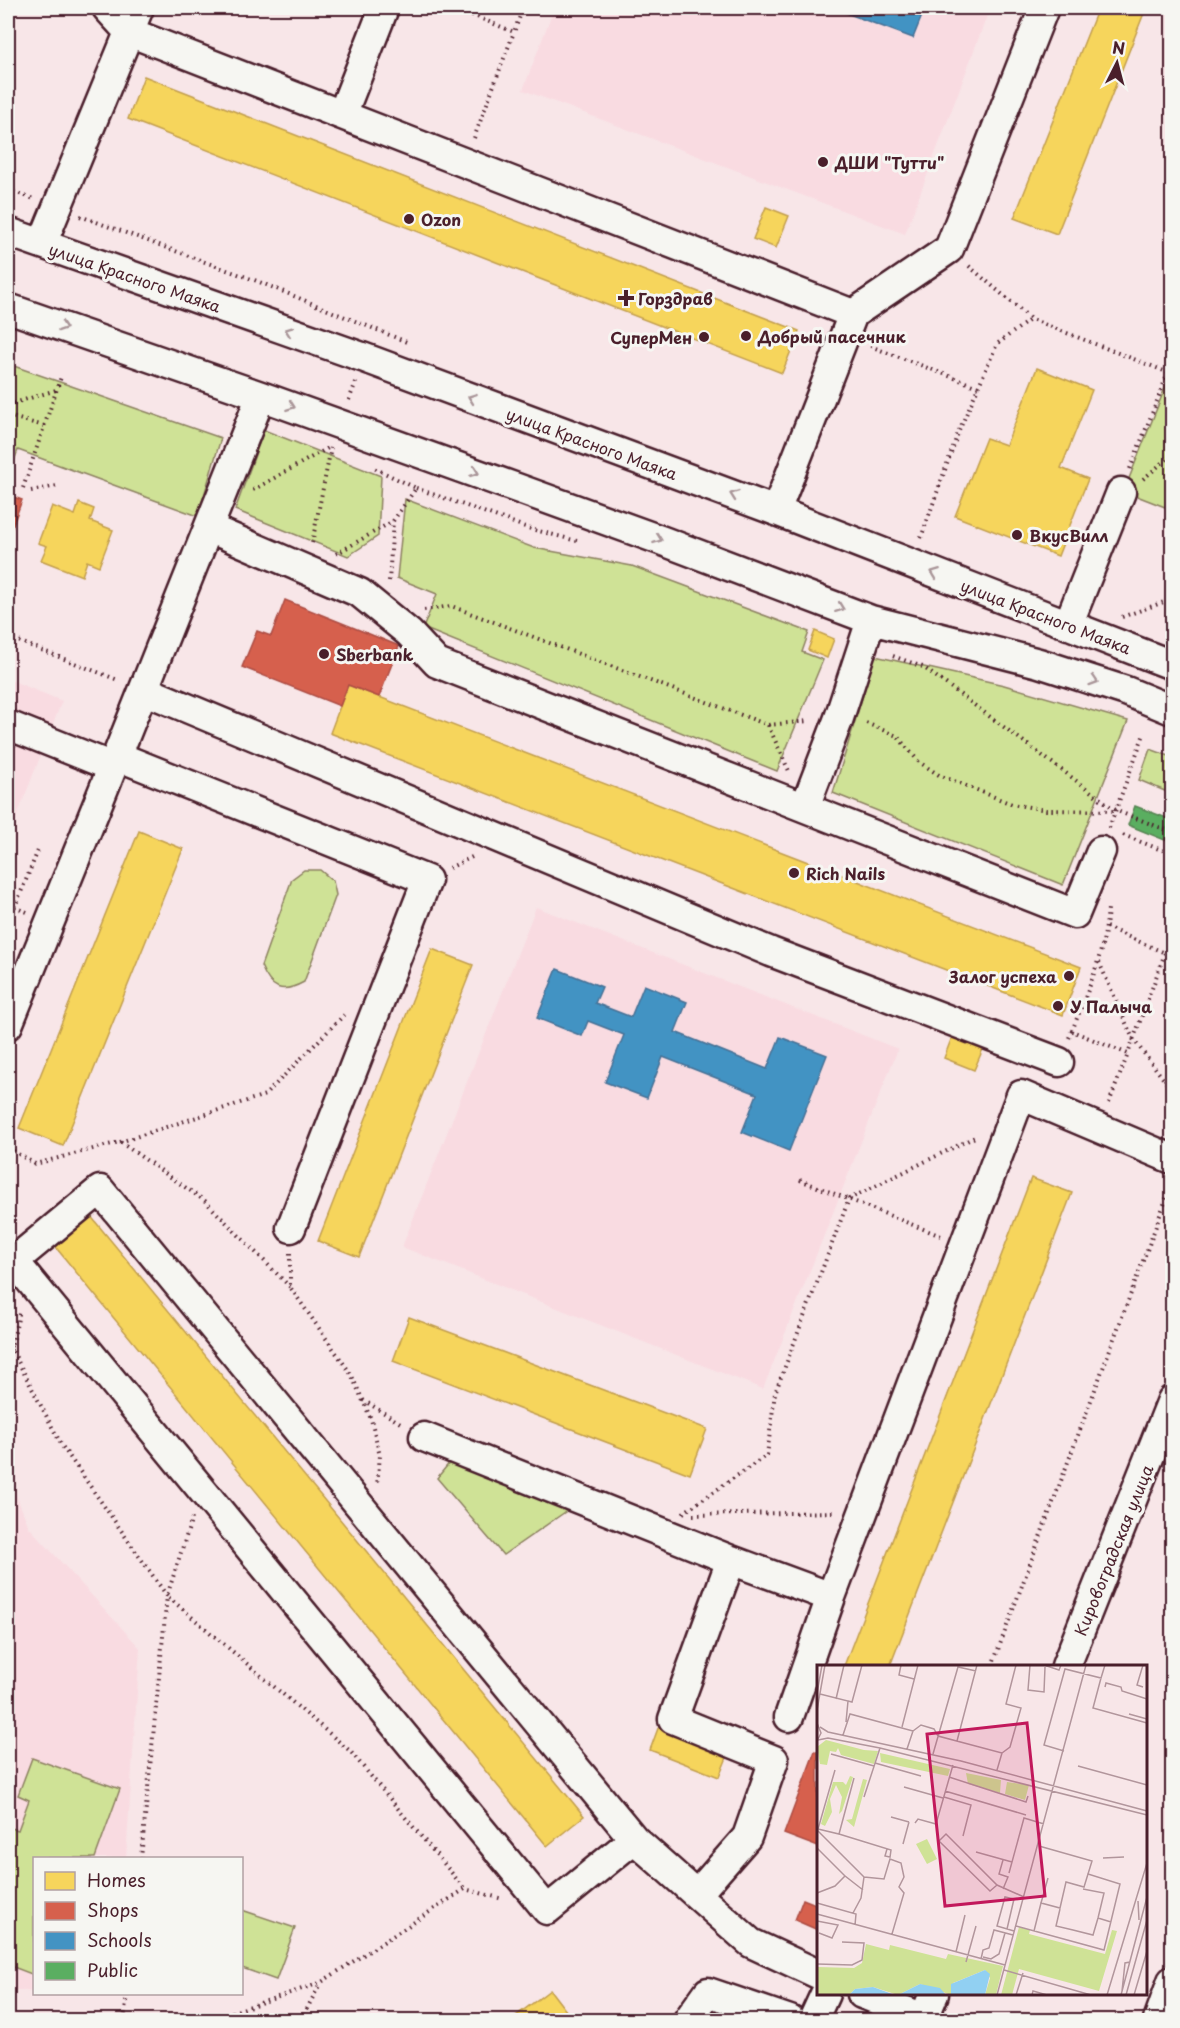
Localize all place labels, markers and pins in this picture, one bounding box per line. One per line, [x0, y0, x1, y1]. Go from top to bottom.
place label: ДШИ "Тутти" [834, 150, 944, 174]
marker: ДШИ "Тутти" [816, 155, 830, 169]
place label: Ozon [421, 207, 461, 231]
marker: Ozon [402, 212, 416, 226]
place label: Горздрав [638, 286, 713, 310]
marker: Горздрав [619, 291, 633, 305]
place label: Добрый пасечник [757, 324, 906, 348]
place label: СуперМен [610, 325, 692, 349]
marker: Добрый пасечник [739, 329, 753, 343]
marker: СуперМен [697, 330, 711, 344]
place label: ВкусВилл [1029, 523, 1109, 547]
marker: ВкусВилл [1010, 528, 1024, 542]
place label: Sberbank [336, 642, 414, 666]
marker: Sberbank [317, 647, 331, 661]
place label: Rich Nails [806, 861, 885, 885]
marker: Rich Nails [787, 866, 801, 880]
place label: Залог успеха [948, 964, 1057, 988]
marker: Залог успеха [1062, 969, 1076, 983]
place label: У Палыча [1070, 994, 1152, 1018]
marker: У Палыча [1051, 999, 1065, 1013]

